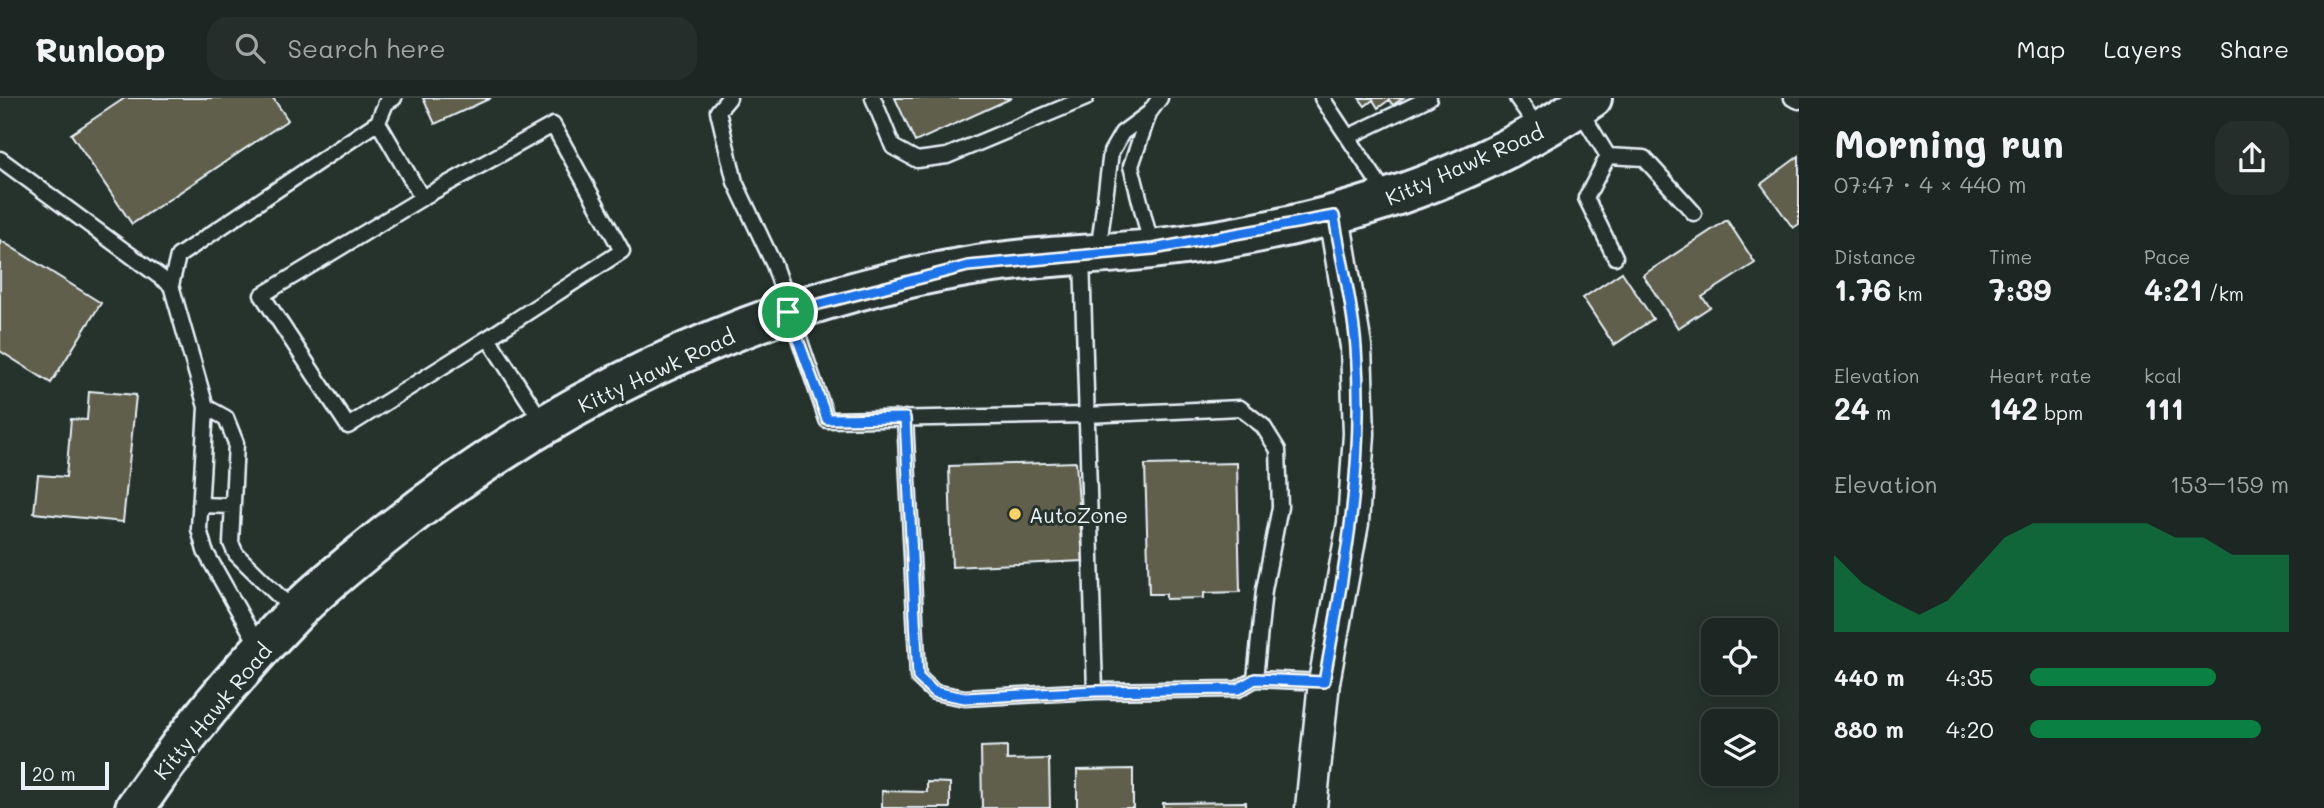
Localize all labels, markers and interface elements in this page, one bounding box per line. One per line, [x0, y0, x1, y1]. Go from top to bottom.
search box [207, 17, 697, 80]
text: Runloop [35, 27, 165, 70]
icon: search [231, 29, 269, 67]
text: Search here [287, 31, 446, 65]
text: Map [2017, 33, 2065, 64]
text: Layers [2103, 33, 2182, 64]
text: Share [2220, 33, 2289, 64]
street label: Kitty Hawk Road [1381, 117, 1547, 211]
text: Morning run [1834, 118, 2064, 168]
button: share [2215, 121, 2289, 195]
text: 07:47 · 4 × 440 m [1834, 169, 2027, 199]
text: Distance [1834, 244, 1916, 269]
text: Time [1989, 244, 2032, 269]
text: Pace [2144, 244, 2190, 269]
text: 1.76 [1834, 269, 1891, 309]
text: 7:39 [1989, 269, 2051, 309]
text: 4:21 [2144, 269, 2203, 309]
text: km [1891, 281, 1923, 306]
text: /km [2203, 281, 2244, 306]
pin [758, 282, 818, 342]
icon: arrive [769, 293, 807, 331]
street label: Kitty Hawk Road [573, 322, 739, 418]
text: Elevation [1834, 363, 1919, 388]
text: Heart rate [1989, 363, 2092, 388]
text: kcal [2144, 363, 2182, 388]
text: 24 [1834, 388, 1870, 428]
text: 142 [1989, 388, 2038, 428]
text: 111 [2144, 388, 2184, 428]
text: m [1870, 400, 1891, 425]
text: bpm [2038, 400, 2083, 425]
text: Elevation [1834, 469, 1937, 499]
text: 153–159 m [2170, 469, 2289, 499]
place label: AutoZone [1029, 501, 1128, 528]
marker: AutoZone [1007, 506, 1023, 522]
map controls [1701, 618, 1778, 786]
button: locate [1701, 618, 1778, 695]
street label: Kitty Hawk Road [147, 637, 277, 785]
text: 440 m [1834, 662, 1905, 692]
text: 4:35 [1946, 662, 1994, 692]
button: layers [1701, 709, 1778, 786]
text: 880 m [1834, 714, 1904, 744]
text: 4:20 [1946, 714, 1994, 744]
scale bar [21, 759, 108, 791]
text: 20 m [32, 761, 76, 786]

